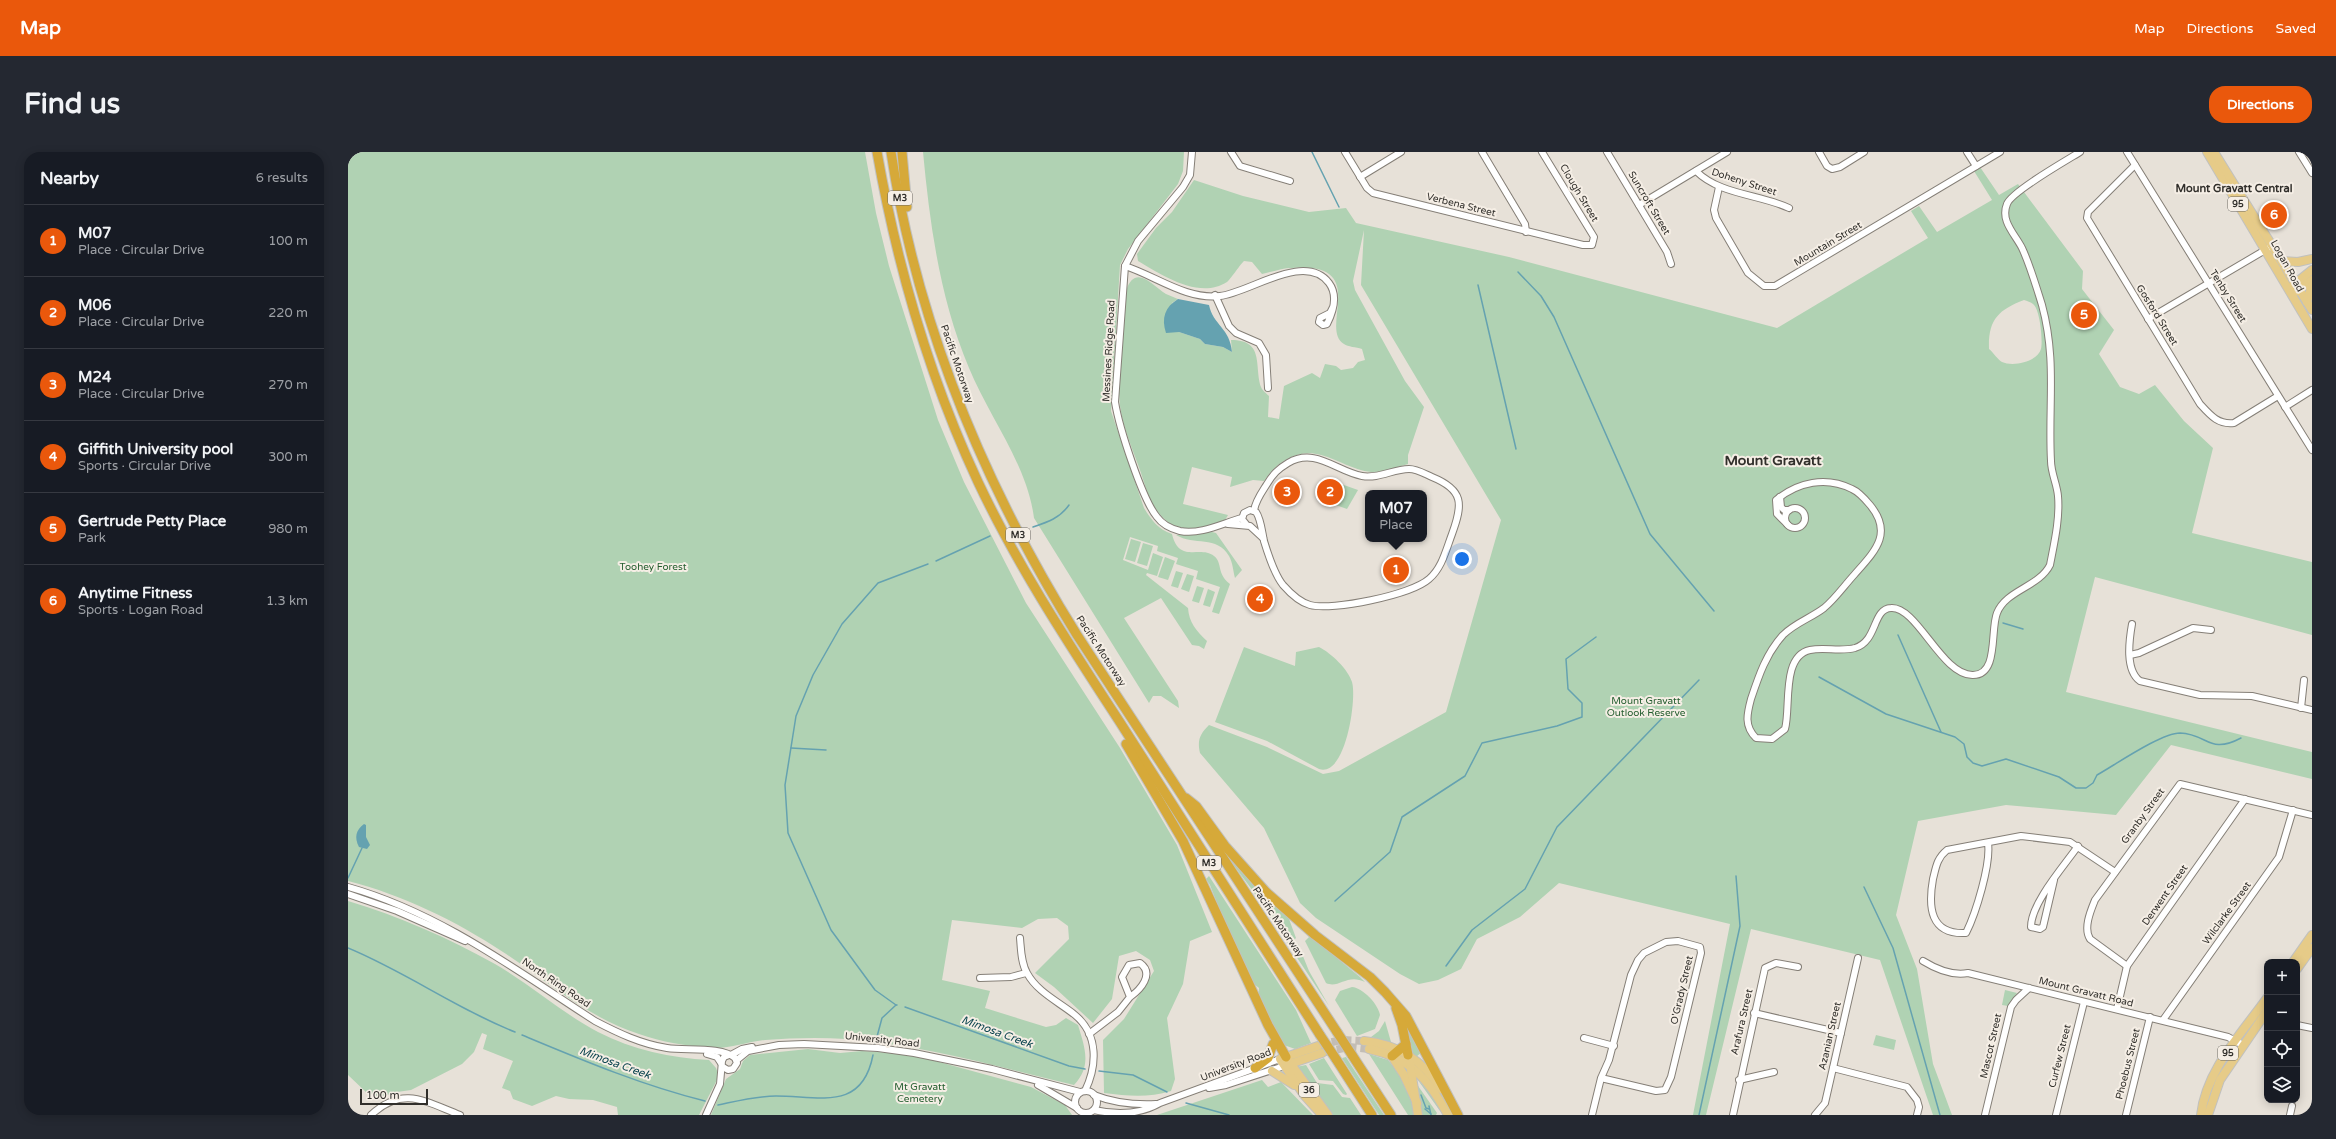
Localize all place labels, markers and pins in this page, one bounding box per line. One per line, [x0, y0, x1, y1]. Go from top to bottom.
pin: 6 [2261, 200, 2287, 230]
pin: 5 [2071, 300, 2097, 330]
pin: 3 [1274, 477, 1300, 507]
pin: 2 [1317, 477, 1343, 507]
pin: 1 [1383, 555, 1409, 585]
pin: 4 [1247, 584, 1273, 614]

